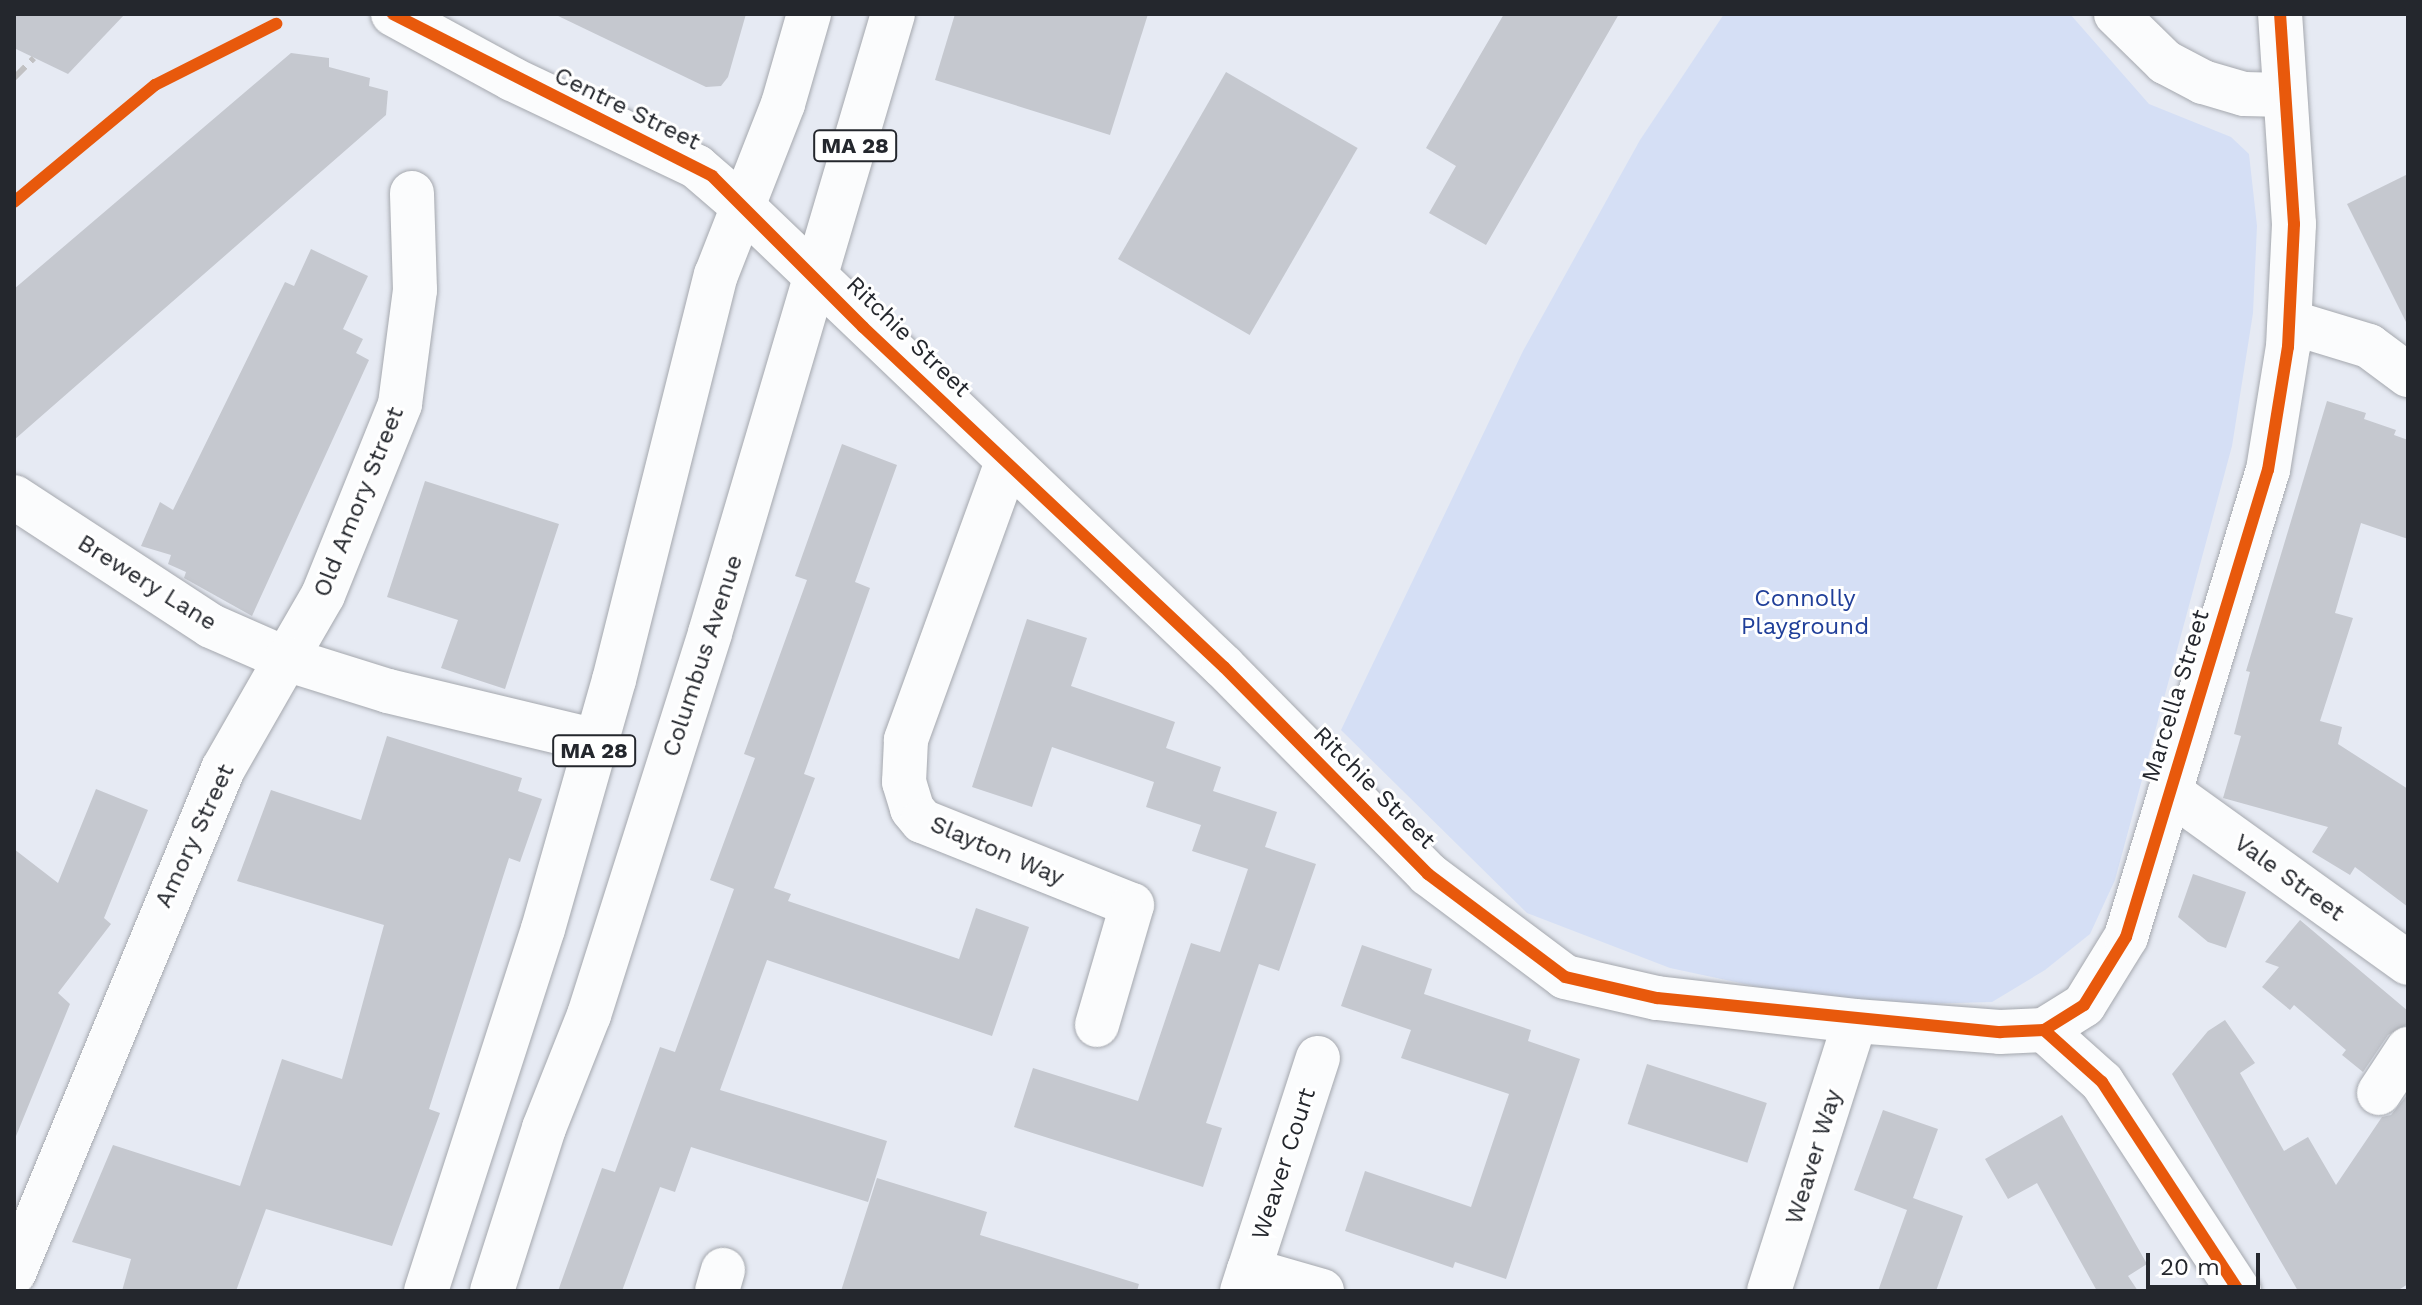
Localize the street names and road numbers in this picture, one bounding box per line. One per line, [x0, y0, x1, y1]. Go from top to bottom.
street label: Centre Street [549, 61, 705, 157]
road number: MA 28 [811, 128, 899, 164]
street label: Ritchie Street [840, 271, 976, 403]
street label: Old Amory Street [307, 402, 411, 602]
street label: Brewery Lane [72, 529, 222, 637]
street label: Columbus Avenue [657, 551, 749, 761]
street label: Marcella Street [2136, 606, 2216, 786]
street label: Ritchie Street [1307, 721, 1441, 855]
road number: MA 28 [550, 733, 638, 769]
street label: Amory Street [149, 759, 241, 913]
street label: Slayton Way [926, 810, 1068, 892]
street label: Vale Street [2228, 828, 2350, 928]
street label: Weaver Court [1246, 1084, 1322, 1244]
street label: Weaver Way [1780, 1085, 1848, 1229]

